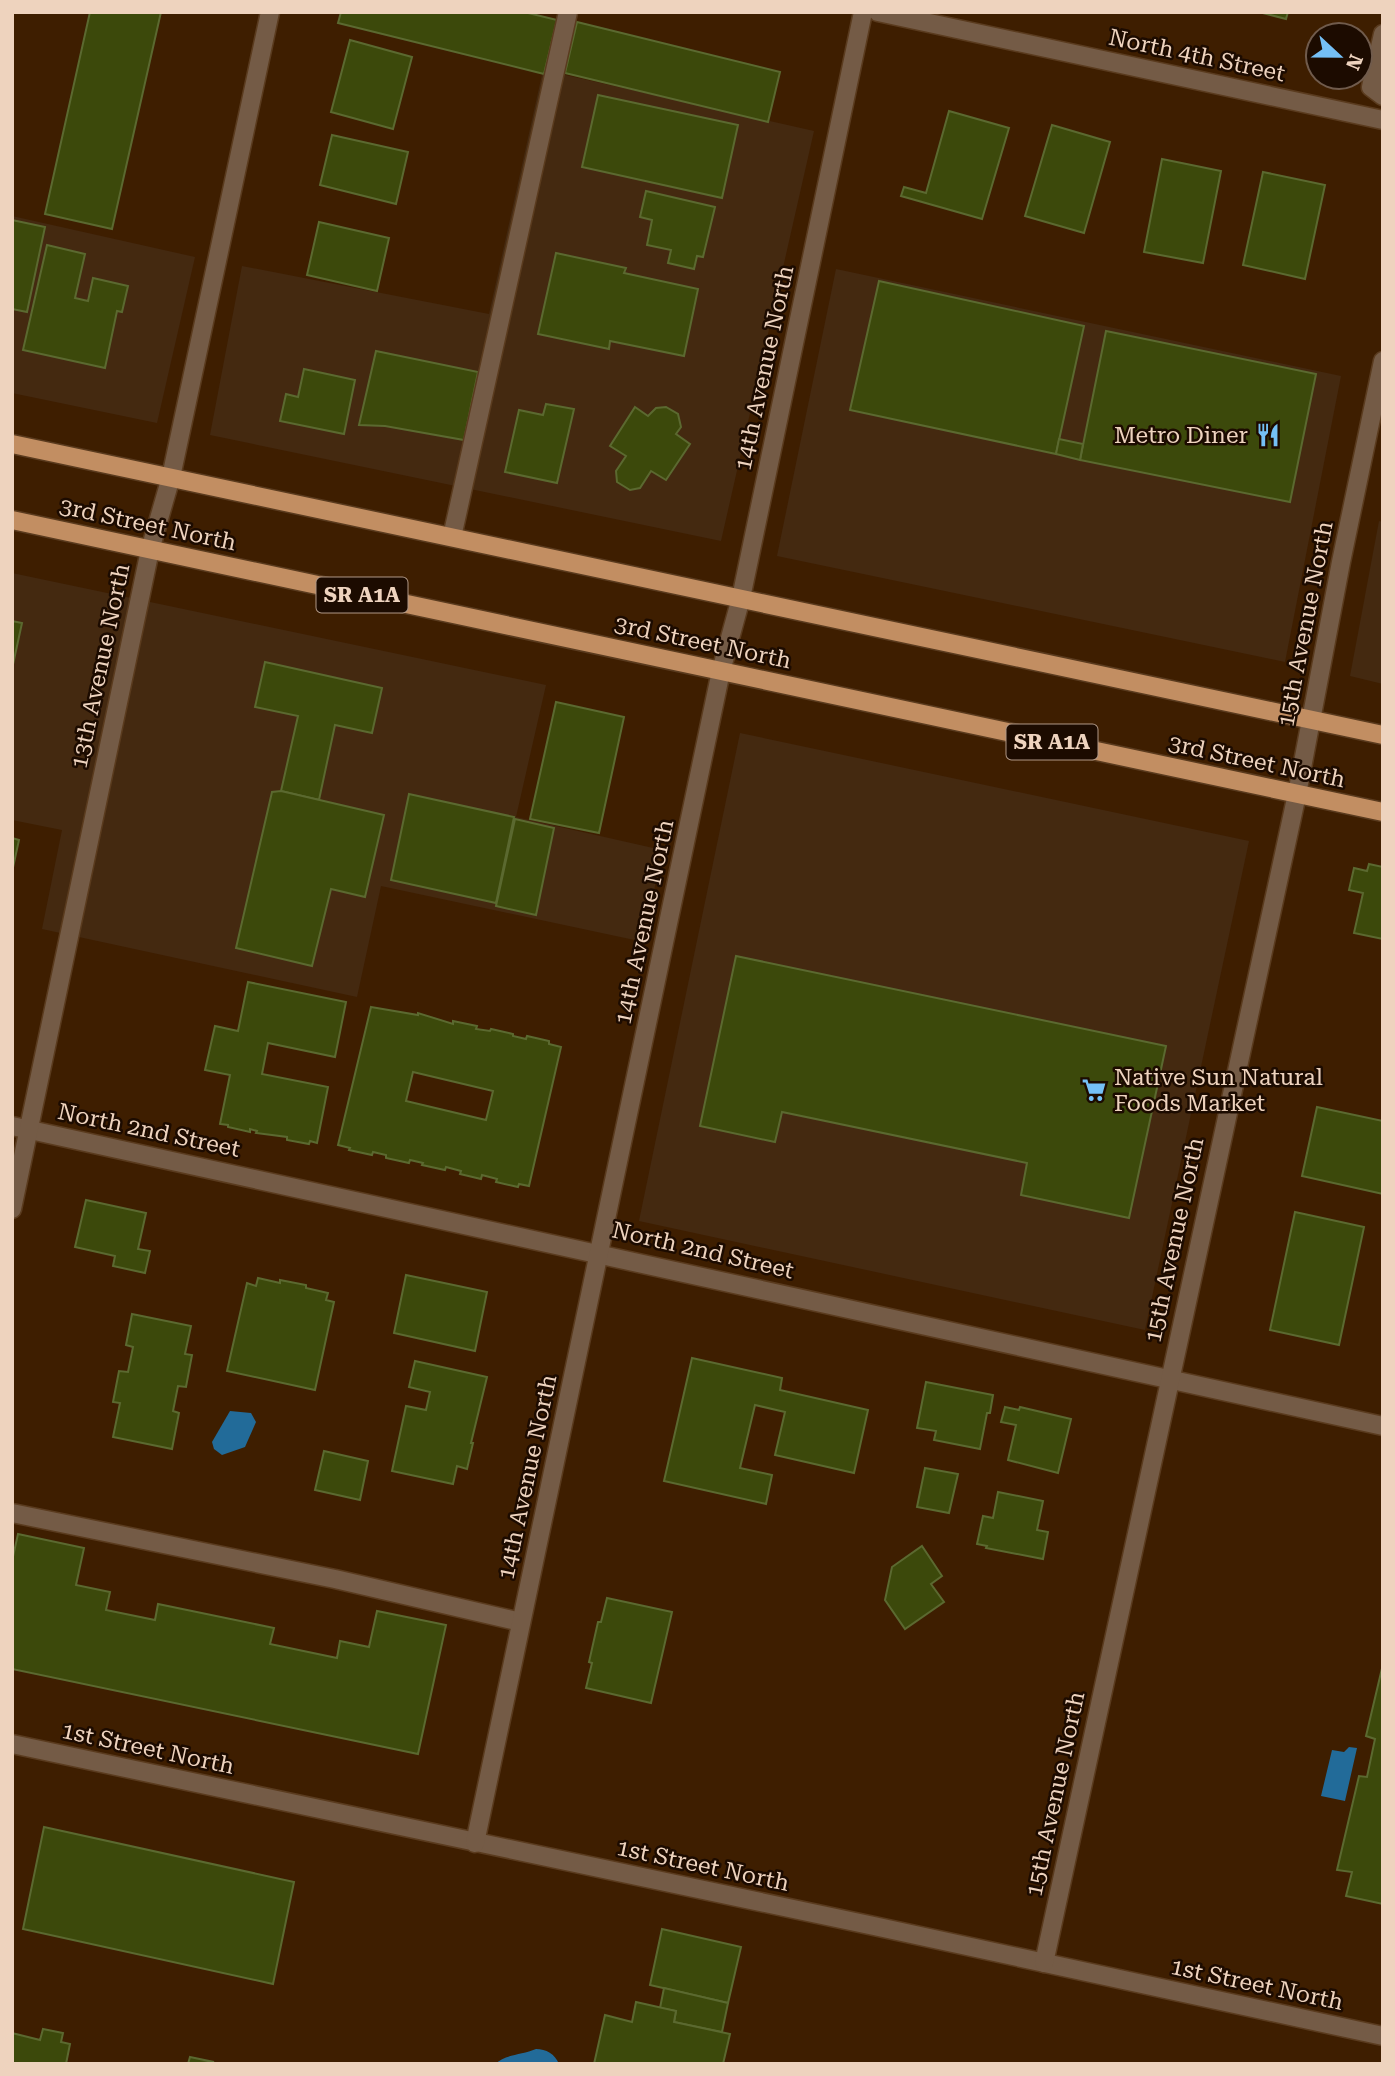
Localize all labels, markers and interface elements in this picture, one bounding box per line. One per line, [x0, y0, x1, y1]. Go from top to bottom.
north arrow [1304, 21, 1374, 91]
street label: North 4th Street [1106, 24, 1288, 87]
text: N [1341, 51, 1368, 74]
street label: 14th Avenue North [730, 263, 799, 473]
restaurant icon: Metro Diner [1254, 421, 1282, 449]
place label: Metro Diner [1114, 422, 1248, 449]
street label: 3rd Street North [57, 493, 239, 556]
street label: 15th Avenue North [1272, 519, 1339, 729]
street label: 13th Avenue North [66, 561, 135, 771]
road number: SR A1A [316, 578, 408, 612]
street label: 3rd Street North [612, 611, 794, 674]
road number: SR A1A [1006, 724, 1098, 760]
street label: 3rd Street North [1166, 730, 1348, 793]
street label: 14th Avenue North [610, 817, 679, 1027]
place label: Native Sun Natural Foods Market [1114, 1064, 1323, 1117]
supermarket icon: Native Sun Natural Foods Market [1080, 1076, 1108, 1104]
street label: North 2nd Street [55, 1098, 243, 1163]
street label: 15th Avenue North [1140, 1135, 1209, 1345]
street label: North 2nd Street [609, 1216, 797, 1285]
street label: 14th Avenue North [493, 1372, 562, 1582]
street label: 15th Avenue North [1021, 1689, 1090, 1899]
street label: 1st Street North [59, 1717, 237, 1780]
street label: 1st Street North [614, 1834, 792, 1897]
street label: 1st Street North [1168, 1953, 1346, 2016]

